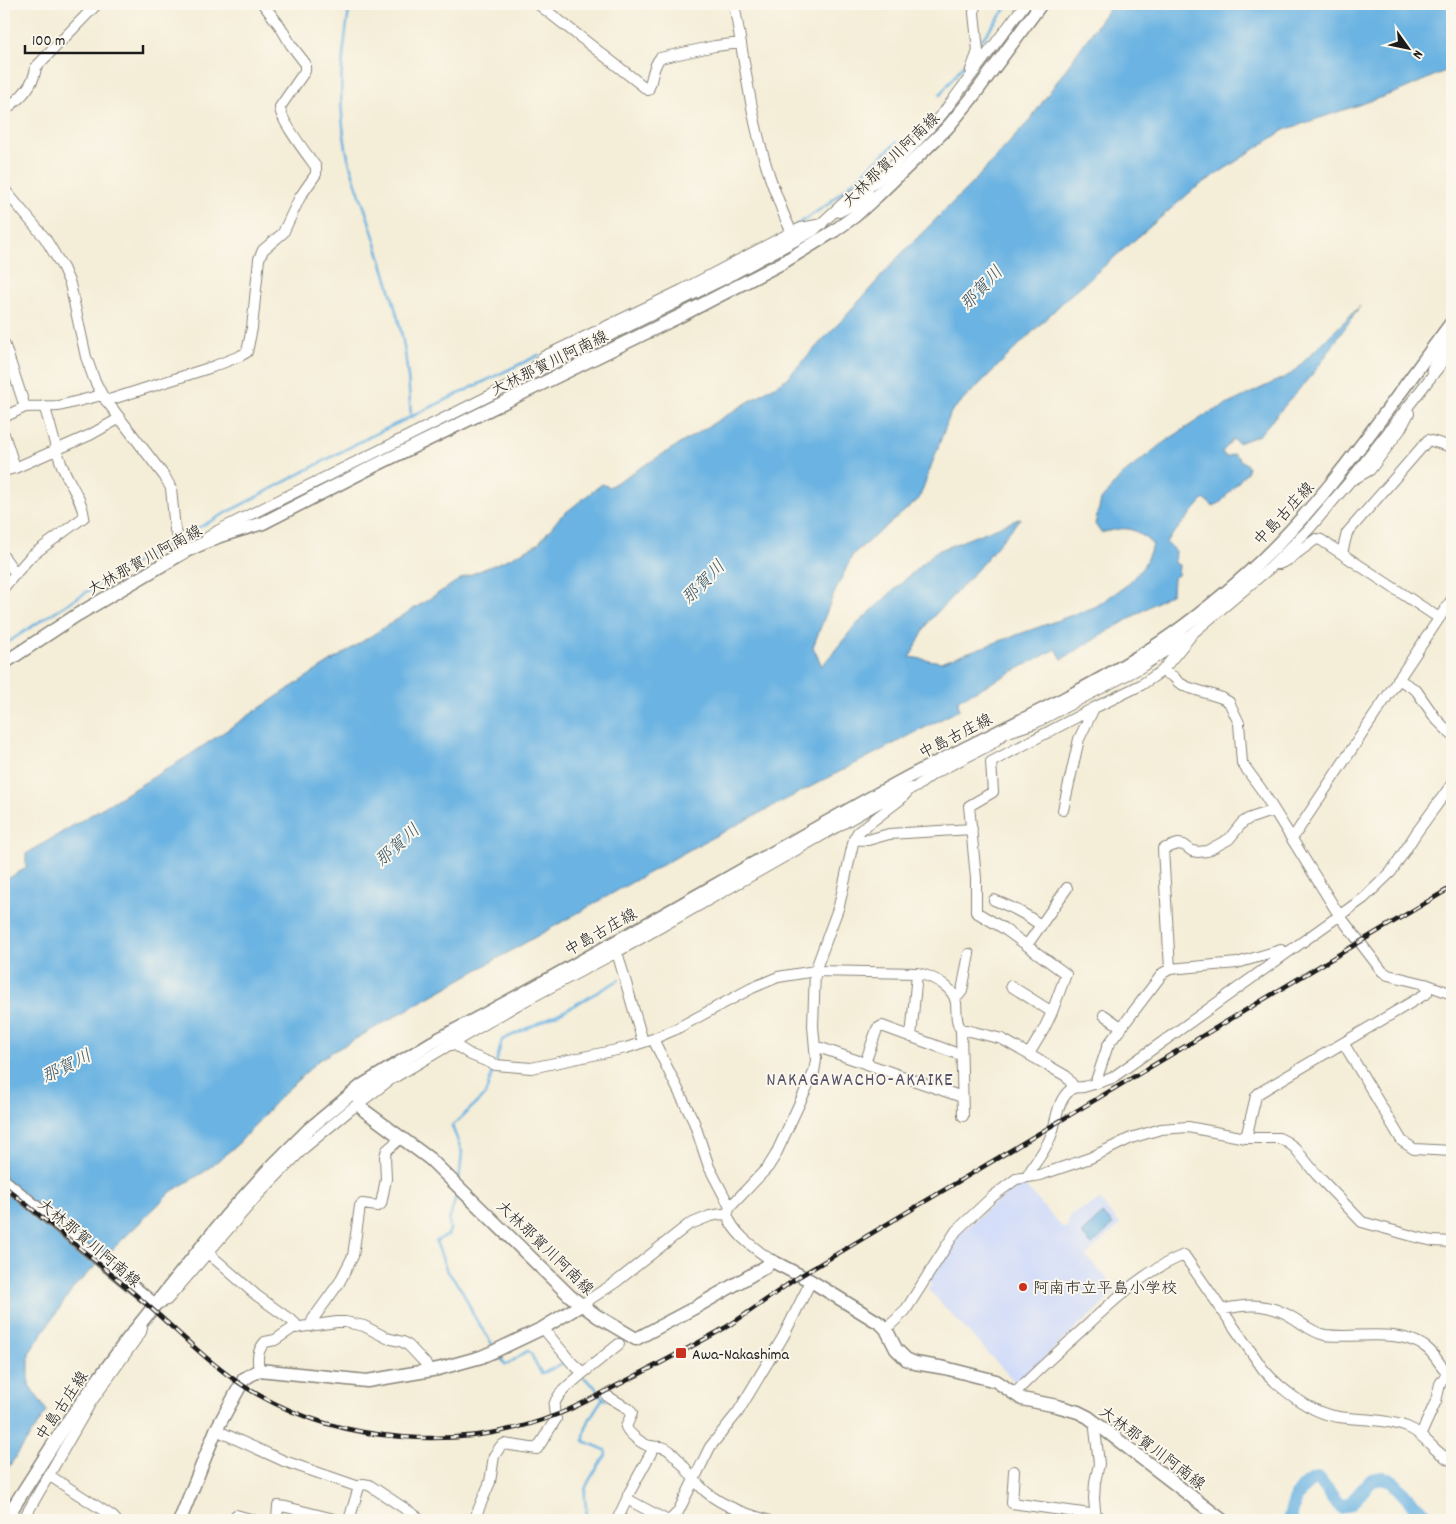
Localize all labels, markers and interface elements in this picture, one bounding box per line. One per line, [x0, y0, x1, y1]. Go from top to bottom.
scale bar [25, 22, 142, 54]
north arrow [1384, 22, 1434, 72]
text: 100 m [32, 31, 65, 53]
text: N [1407, 46, 1427, 62]
street label: 大林那賀川阿南線 [838, 108, 946, 214]
water label: 那賀川 [955, 261, 1010, 318]
street label: 大林那賀川阿南線 [488, 326, 613, 403]
street label: 中島古庄線 [1249, 478, 1321, 552]
street label: 大林那賀川阿南線 [84, 520, 207, 602]
water label: 那賀川 [677, 556, 733, 612]
street label: 中島古庄線 [915, 709, 997, 766]
water label: 那賀川 [370, 819, 427, 874]
street label: 中島古庄線 [561, 904, 642, 963]
water label: 那賀川 [37, 1045, 97, 1092]
district label: NAKAGAWACHO-AKAIKE [766, 1068, 954, 1095]
street label: 大林那賀川阿南線 [32, 1194, 145, 1294]
street label: 大林那賀川阿南線 [490, 1196, 598, 1302]
place label: 阿南市立平島小学校 [1033, 1278, 1177, 1301]
marker: 阿南市立平島小学校 [1017, 1281, 1029, 1293]
place label: Awa-Nakashima [692, 1344, 789, 1367]
marker: Awa-Nakashima [674, 1346, 688, 1360]
street label: 中島古庄線 [31, 1367, 95, 1446]
street label: 大林那賀川阿南線 [1093, 1401, 1210, 1497]

